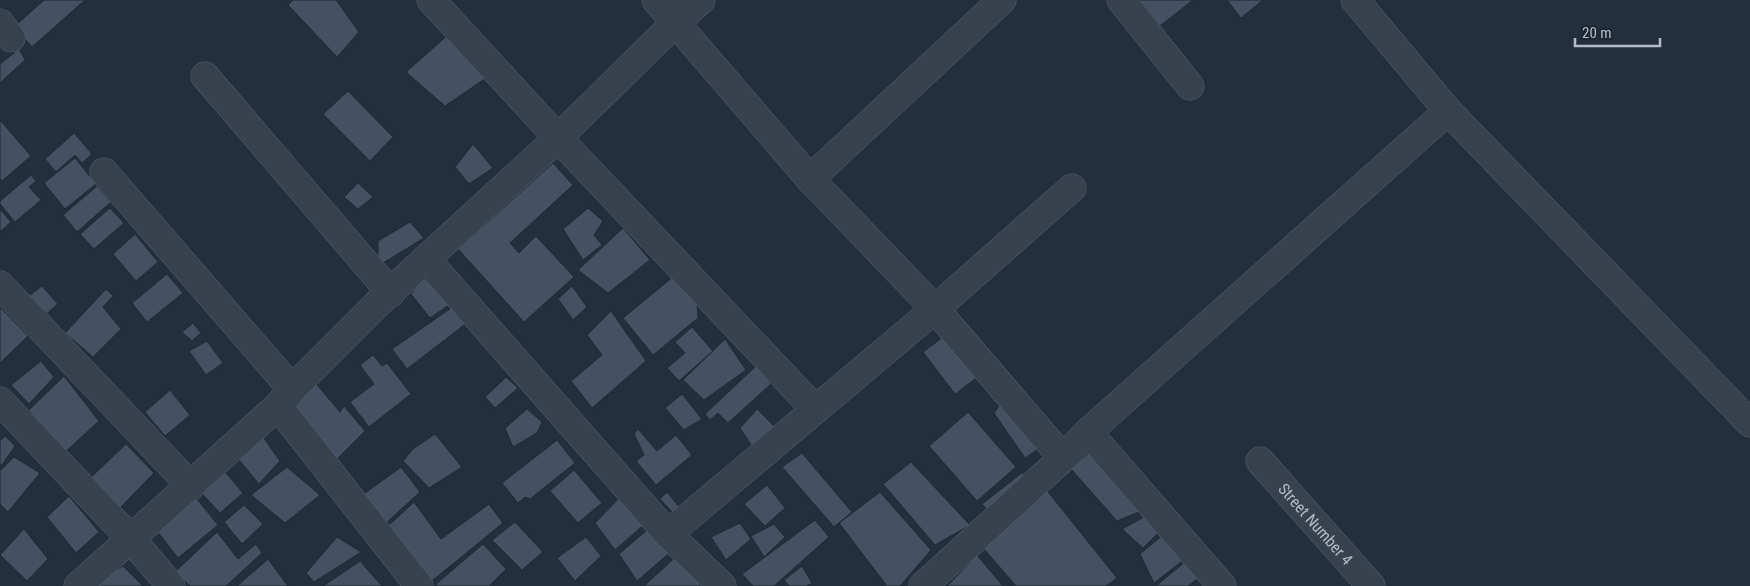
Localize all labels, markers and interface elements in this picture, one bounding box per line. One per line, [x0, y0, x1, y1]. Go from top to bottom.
scale bar [1575, 15, 1660, 47]
text: 20 m [1582, 24, 1612, 42]
street label: Street Number 4 [1274, 479, 1357, 569]

